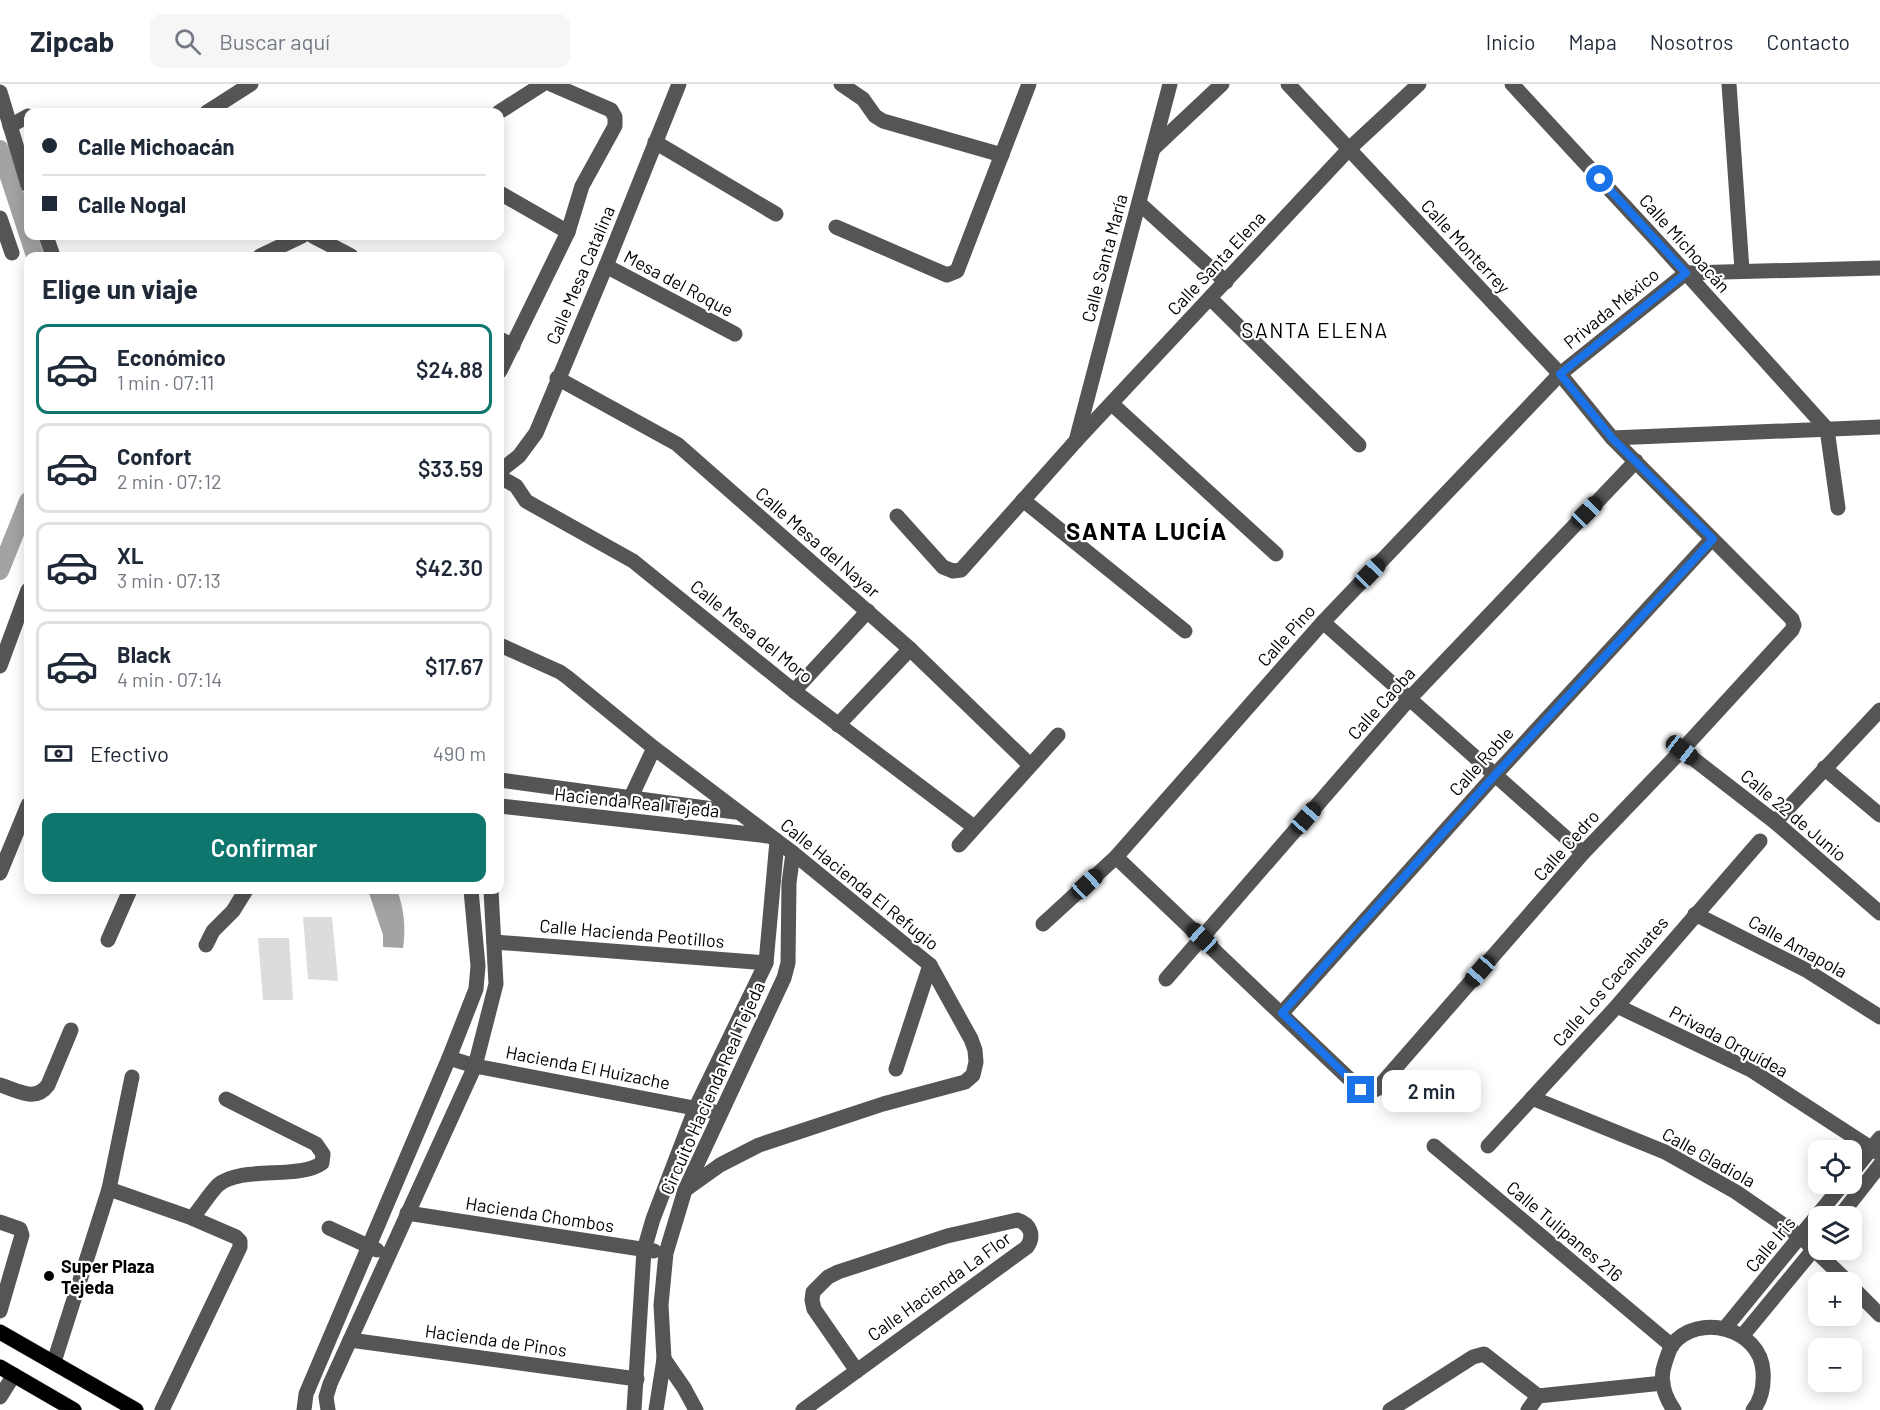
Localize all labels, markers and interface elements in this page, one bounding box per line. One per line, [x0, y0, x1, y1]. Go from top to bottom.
search box [150, 14, 570, 68]
text: Zipcab [30, 24, 114, 58]
icon: search [171, 25, 204, 58]
text: Buscar aquí [219, 28, 330, 54]
text: Inicio [1486, 29, 1536, 54]
text: Mapa [1569, 29, 1617, 54]
text: Nosotros [1650, 29, 1733, 54]
text: Contacto [1766, 29, 1850, 54]
text: Calle Michoacán [78, 133, 235, 159]
route start [1586, 165, 1613, 192]
street label: Calle Michoacán [1635, 189, 1735, 297]
text: Calle Nogal [78, 191, 186, 217]
street label: Calle Santa María [1076, 191, 1132, 325]
street label: Calle Monterrey [1417, 194, 1515, 298]
street label: Calle Mesa Catalina [541, 202, 619, 348]
street label: Calle Santa Elena [1162, 207, 1270, 319]
street label: Mesa del Roque [620, 245, 738, 321]
street label: Privada México [1559, 263, 1663, 353]
text: Elige un viaje [42, 272, 198, 304]
district label: SANTA ELENA [1241, 317, 1389, 342]
icon: car [45, 342, 99, 396]
text: Económico [117, 344, 226, 370]
text: $24.88 [416, 356, 483, 382]
text: 1 min · 07:11 [117, 370, 214, 394]
icon: car [45, 441, 99, 495]
text: Confort [117, 443, 192, 469]
text: $33.59 [418, 455, 483, 481]
text: 2 min · 07:12 [117, 469, 222, 493]
street label: Calle Mesa del Nayar [751, 482, 885, 602]
car [1568, 493, 1606, 531]
district label: SANTA LUCÍA [1066, 516, 1228, 545]
icon: car [45, 540, 99, 594]
text: XL [117, 542, 143, 568]
text: $42.30 [415, 554, 483, 580]
car [1351, 554, 1389, 592]
text: 3 min · 07:13 [117, 568, 221, 592]
street label: Calle Mesa del Moro [686, 575, 818, 687]
street label: Calle Pino [1252, 599, 1320, 671]
icon: car [45, 639, 99, 693]
text: Black [117, 641, 171, 667]
text: $17.67 [425, 653, 483, 679]
street label: Calle Caoba [1343, 662, 1419, 744]
text: 4 min · 07:14 [117, 667, 222, 691]
street label: Calle Roble [1444, 722, 1518, 800]
car [1662, 732, 1702, 768]
icon: cash [42, 737, 75, 770]
text: Efectivo [90, 740, 169, 766]
text: 490 m [433, 741, 486, 765]
street label: Calle 22 de Junio [1737, 764, 1851, 866]
street label: Hacienda Real Tejeda [553, 782, 721, 822]
car [1287, 799, 1325, 837]
street label: Calle Cedro [1528, 805, 1604, 885]
button: Confirmar [42, 813, 486, 882]
street label: Calle Hacienda El Refugio [776, 813, 944, 955]
car [1068, 865, 1106, 903]
street label: Calle Amapola [1745, 910, 1851, 982]
street label: Calle Los Cacahuates [1548, 911, 1672, 1051]
street label: Calle Hacienda Peotillos [539, 914, 725, 952]
car [1183, 919, 1221, 957]
car [1461, 952, 1499, 990]
street label: Circuito Hacienda Real Tejeda [655, 978, 769, 1198]
street label: Privada Orquídea [1666, 1000, 1792, 1082]
street label: Hacienda El Huizache [504, 1040, 672, 1094]
callout: 2 min [1382, 1069, 1481, 1111]
route end [1347, 1076, 1374, 1103]
text: 2 min [1408, 1079, 1455, 1103]
street label: Calle Gladiola [1658, 1122, 1760, 1192]
map controls [1808, 1140, 1862, 1392]
button: locate [1808, 1140, 1862, 1194]
street label: Calle Tulipanes 216 [1503, 1176, 1627, 1286]
street label: Hacienda Chombos [464, 1191, 616, 1237]
button: layers [1808, 1206, 1862, 1260]
street label: Calle Iris [1740, 1212, 1800, 1276]
street label: Calle Hacienda La Flor [863, 1226, 1015, 1345]
place label: Super Plaza Tejeda [61, 1255, 154, 1298]
marker: Super Plaza Tejeda [42, 1269, 56, 1283]
button: + [1808, 1272, 1862, 1326]
street label: Hacienda de Pinos [424, 1319, 568, 1361]
button: − [1808, 1338, 1862, 1392]

